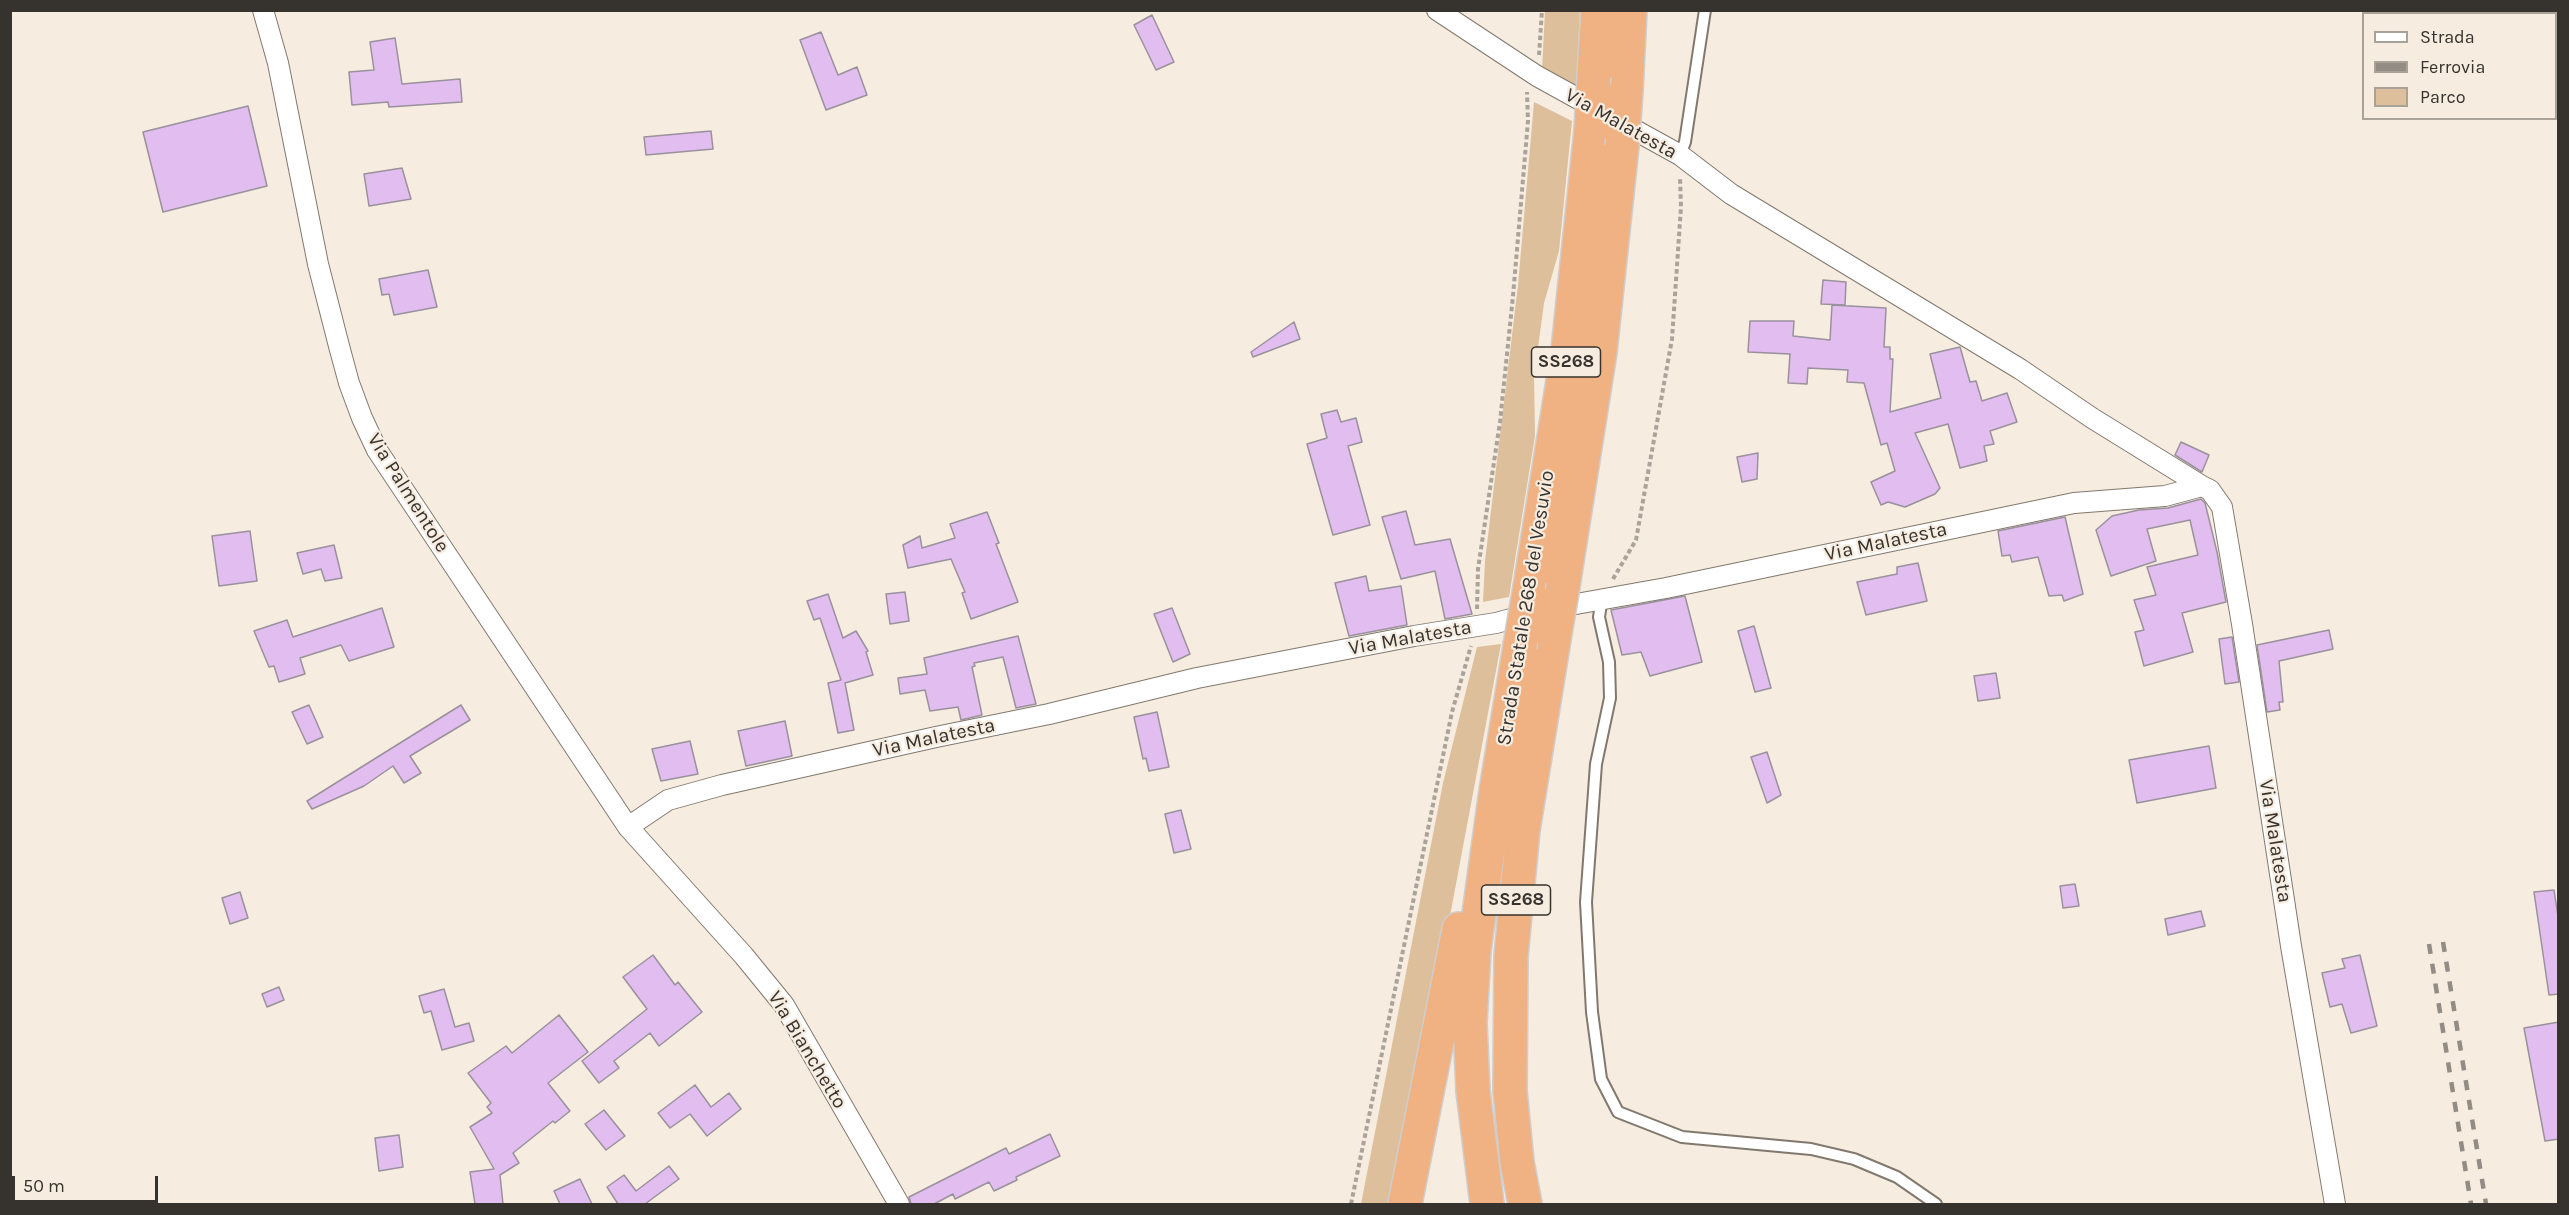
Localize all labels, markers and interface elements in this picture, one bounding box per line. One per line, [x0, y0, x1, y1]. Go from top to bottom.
legend [2362, 12, 2557, 120]
text: Strada [2420, 26, 2475, 48]
text: Ferrovia [2420, 56, 2485, 78]
street label: Via Malatesta [1561, 83, 1681, 165]
text: Parco [2420, 86, 2466, 108]
road number: SS268 [1532, 347, 1600, 377]
street label: Via Palmentole [362, 429, 454, 557]
street label: Strada Statale 268 del Vesuvio [1492, 469, 1560, 747]
street label: Via Malatesta [1823, 517, 1949, 567]
street label: Via Malatesta [1347, 615, 1473, 661]
street label: Via Malatesta [871, 713, 997, 763]
street label: Via Malatesta [2253, 778, 2297, 904]
road number: SS268 [1482, 885, 1550, 915]
street label: Via Bianchetto [762, 987, 852, 1113]
scale bar [15, 1164, 160, 1202]
text: 50 m [23, 1175, 65, 1197]

